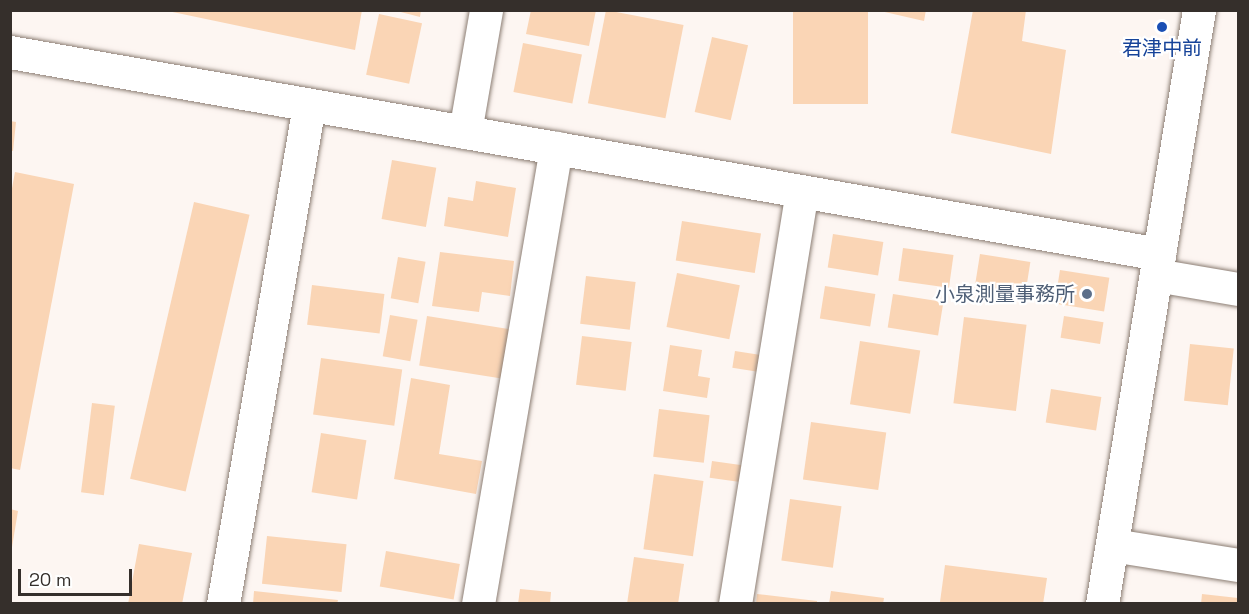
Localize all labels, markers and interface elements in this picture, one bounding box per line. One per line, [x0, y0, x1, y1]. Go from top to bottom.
marker: 君津中前 [1155, 20, 1169, 34]
place label: 君津中前 [1122, 36, 1202, 60]
place label: 小泉測量事務所 [935, 282, 1075, 306]
marker: 小泉測量事務所 [1080, 287, 1094, 301]
scale bar [21, 557, 135, 595]
text: 20 m [29, 568, 72, 591]

